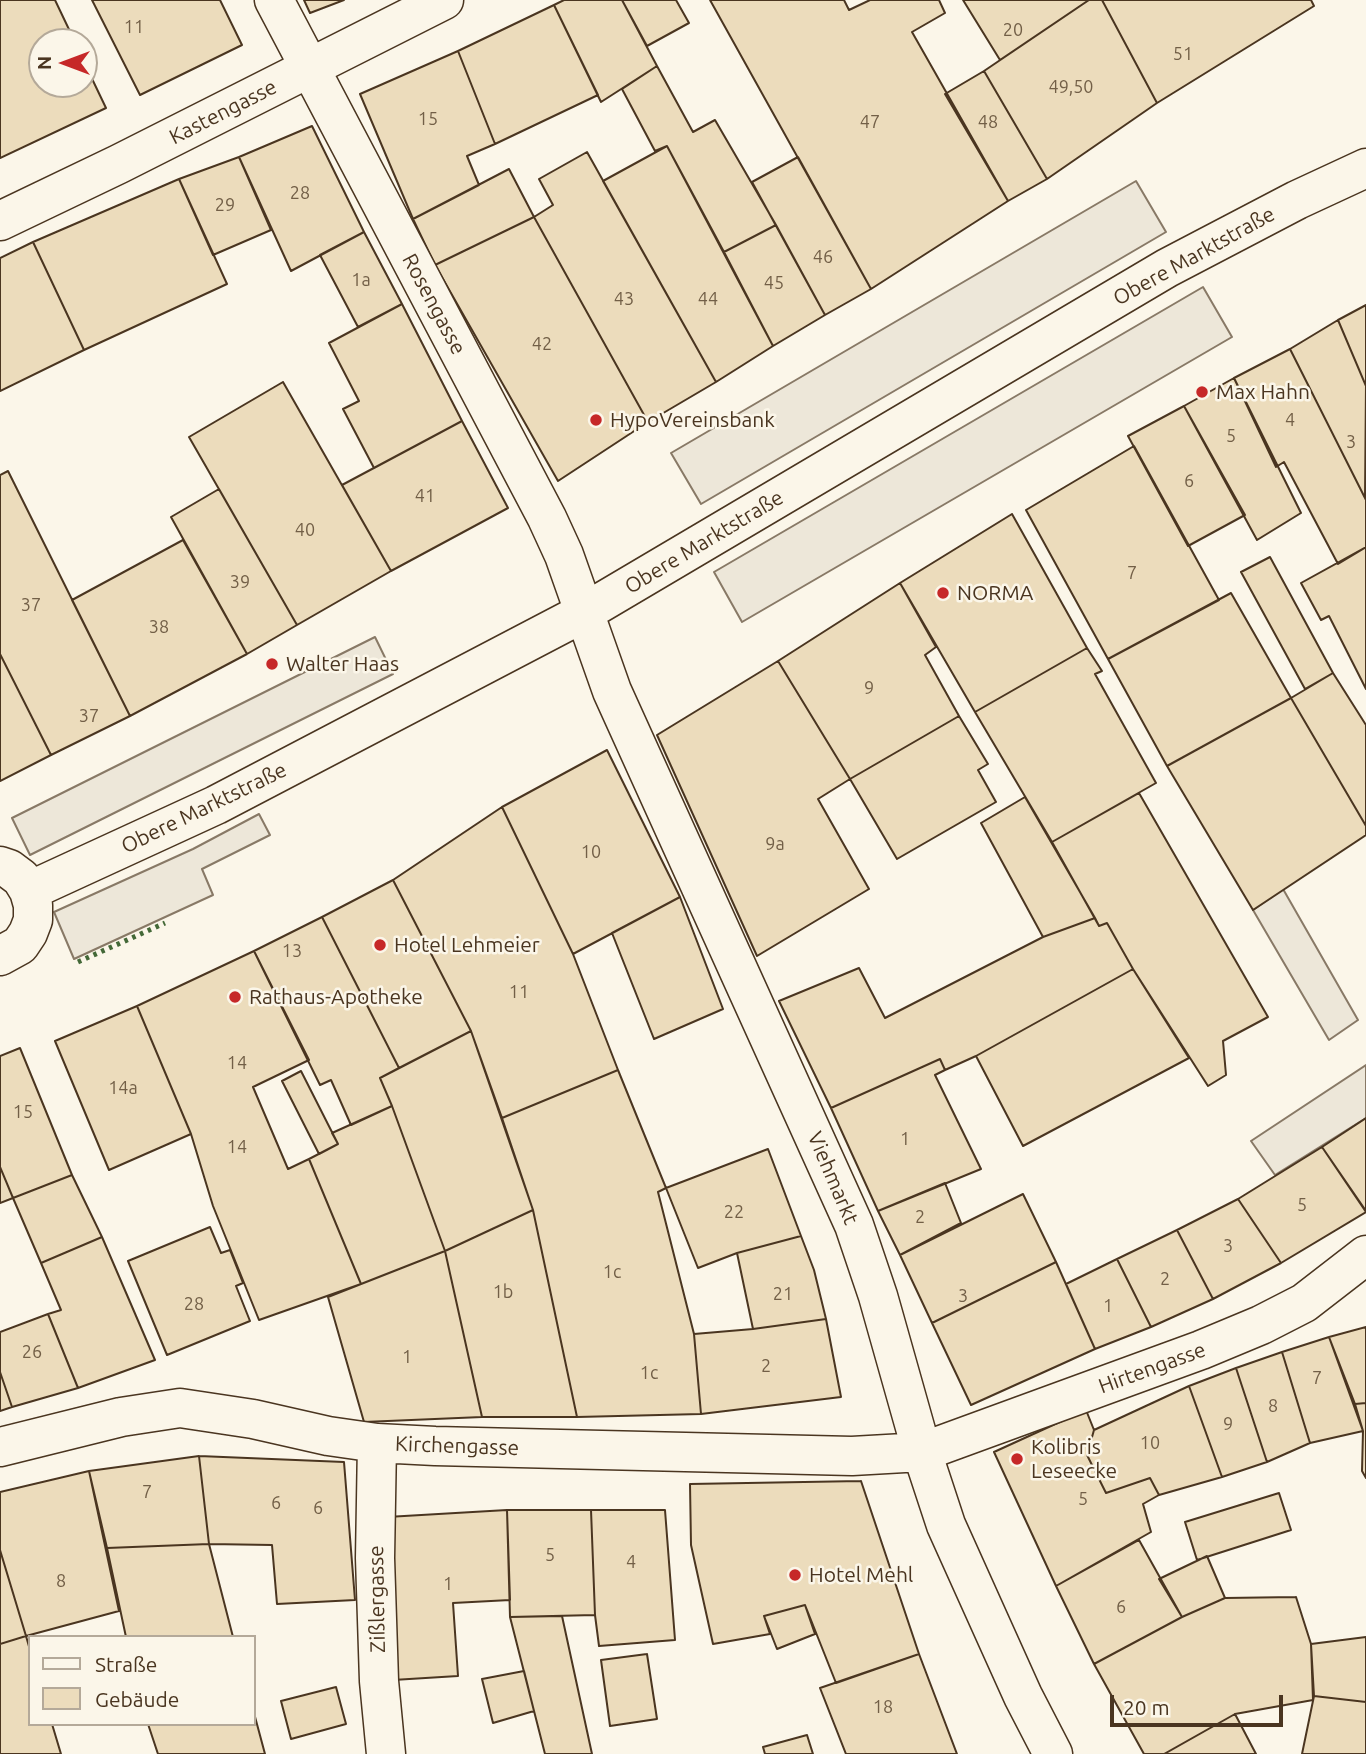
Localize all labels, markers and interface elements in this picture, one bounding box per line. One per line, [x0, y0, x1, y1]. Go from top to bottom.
house number: 11 [124, 16, 144, 38]
house number: 20 [1003, 19, 1023, 41]
north arrow [28, 28, 98, 98]
house number: 51 [1173, 43, 1193, 65]
text: N [33, 56, 55, 70]
street label: Kastengasse [165, 74, 281, 150]
house number: 49,50 [1048, 76, 1094, 98]
house number: 15 [418, 108, 438, 130]
house number: 47 [860, 111, 880, 133]
house number: 48 [978, 111, 998, 133]
house number: 28 [290, 182, 310, 204]
house number: 29 [215, 194, 235, 216]
street label: Obere Marktstraße [1109, 201, 1279, 311]
house number: 46 [813, 246, 833, 268]
street label: Rosengasse [397, 249, 471, 359]
house number: 1a [351, 269, 371, 291]
house number: 45 [764, 272, 784, 294]
house number: 43 [614, 288, 634, 310]
house number: 44 [698, 288, 718, 310]
house number: 42 [532, 333, 552, 355]
place label: Max Hahn [1216, 379, 1310, 405]
marker: Max Hahn [1194, 384, 1210, 400]
place label: HypoVereinsbank [610, 407, 775, 433]
house number: 4 [1285, 409, 1295, 431]
marker: HypoVereinsbank [588, 412, 604, 428]
house number: 5 [1226, 425, 1236, 447]
house number: 3 [1346, 431, 1356, 453]
house number: 6 [1184, 470, 1194, 492]
house number: 41 [415, 485, 435, 507]
street label: Obere Marktstraße [620, 485, 788, 599]
house number: 40 [295, 519, 315, 541]
house number: 7 [1127, 562, 1137, 584]
house number: 39 [230, 571, 250, 593]
place label: NORMA [957, 580, 1033, 606]
marker: NORMA [935, 585, 951, 601]
house number: 37 [21, 594, 41, 616]
house number: 38 [149, 616, 169, 638]
place label: Walter Haas [286, 651, 399, 677]
marker: Walter Haas [264, 656, 280, 672]
house number: 9 [864, 677, 874, 699]
house number: 37 [79, 705, 99, 727]
street label: Obere Marktstraße [117, 757, 291, 859]
house number: 9a [765, 833, 785, 855]
house number: 10 [581, 841, 601, 863]
place label: Hotel Lehmeier [394, 932, 540, 958]
marker: Hotel Lehmeier [372, 937, 388, 953]
house number: 13 [282, 940, 302, 962]
house number: 11 [509, 981, 529, 1003]
place label: Rathaus-Apotheke [249, 984, 423, 1010]
marker: Rathaus-Apotheke [227, 989, 243, 1005]
house number: 14 [227, 1052, 247, 1074]
house number: 14a [108, 1077, 138, 1099]
house number: 15 [13, 1101, 33, 1123]
street label: Viehmarkt [802, 1128, 864, 1228]
house number: 1 [900, 1128, 910, 1150]
house number: 14 [227, 1136, 247, 1158]
house number: 5 [1297, 1194, 1307, 1216]
house number: 22 [724, 1201, 744, 1223]
house number: 2 [915, 1206, 925, 1228]
house number: 3 [1223, 1235, 1233, 1257]
house number: 1c [603, 1261, 621, 1283]
house number: 2 [1160, 1268, 1170, 1290]
house number: 1b [493, 1281, 513, 1303]
house number: 21 [773, 1283, 793, 1305]
house number: 3 [958, 1285, 968, 1307]
house number: 28 [184, 1293, 204, 1315]
house number: 1 [1103, 1295, 1113, 1317]
street label: Hirtengasse [1095, 1337, 1209, 1399]
house number: 26 [22, 1341, 42, 1363]
house number: 1 [402, 1346, 412, 1368]
house number: 2 [761, 1355, 771, 1377]
house number: 1c [640, 1362, 658, 1384]
house number: 7 [1312, 1367, 1322, 1389]
house number: 8 [1268, 1395, 1278, 1417]
house number: 9 [1223, 1413, 1233, 1435]
street label: Kirchengasse [394, 1431, 520, 1461]
house number: 10 [1140, 1432, 1160, 1454]
place label: Kolibris Leseecke [1031, 1434, 1117, 1484]
marker: Kolibris Leseecke [1009, 1451, 1025, 1467]
house number: 7 [142, 1481, 152, 1503]
house number: 5 [1078, 1488, 1088, 1510]
house number: 6 [271, 1492, 281, 1514]
house number: 6 [313, 1497, 323, 1519]
house number: 5 [545, 1544, 555, 1566]
street label: Zißlergasse [363, 1545, 391, 1653]
house number: 4 [626, 1551, 636, 1573]
place label: Hotel Mehl [809, 1562, 913, 1588]
marker: Hotel Mehl [787, 1567, 803, 1583]
house number: 8 [56, 1570, 66, 1592]
house number: 1 [443, 1573, 453, 1595]
house number: 6 [1116, 1596, 1126, 1618]
legend [28, 1635, 256, 1726]
text: Straße [95, 1652, 157, 1676]
scale bar [1114, 1680, 1287, 1724]
text: Gebäude [95, 1687, 179, 1711]
text: 20 m [1123, 1695, 1170, 1719]
house number: 18 [873, 1696, 893, 1718]

